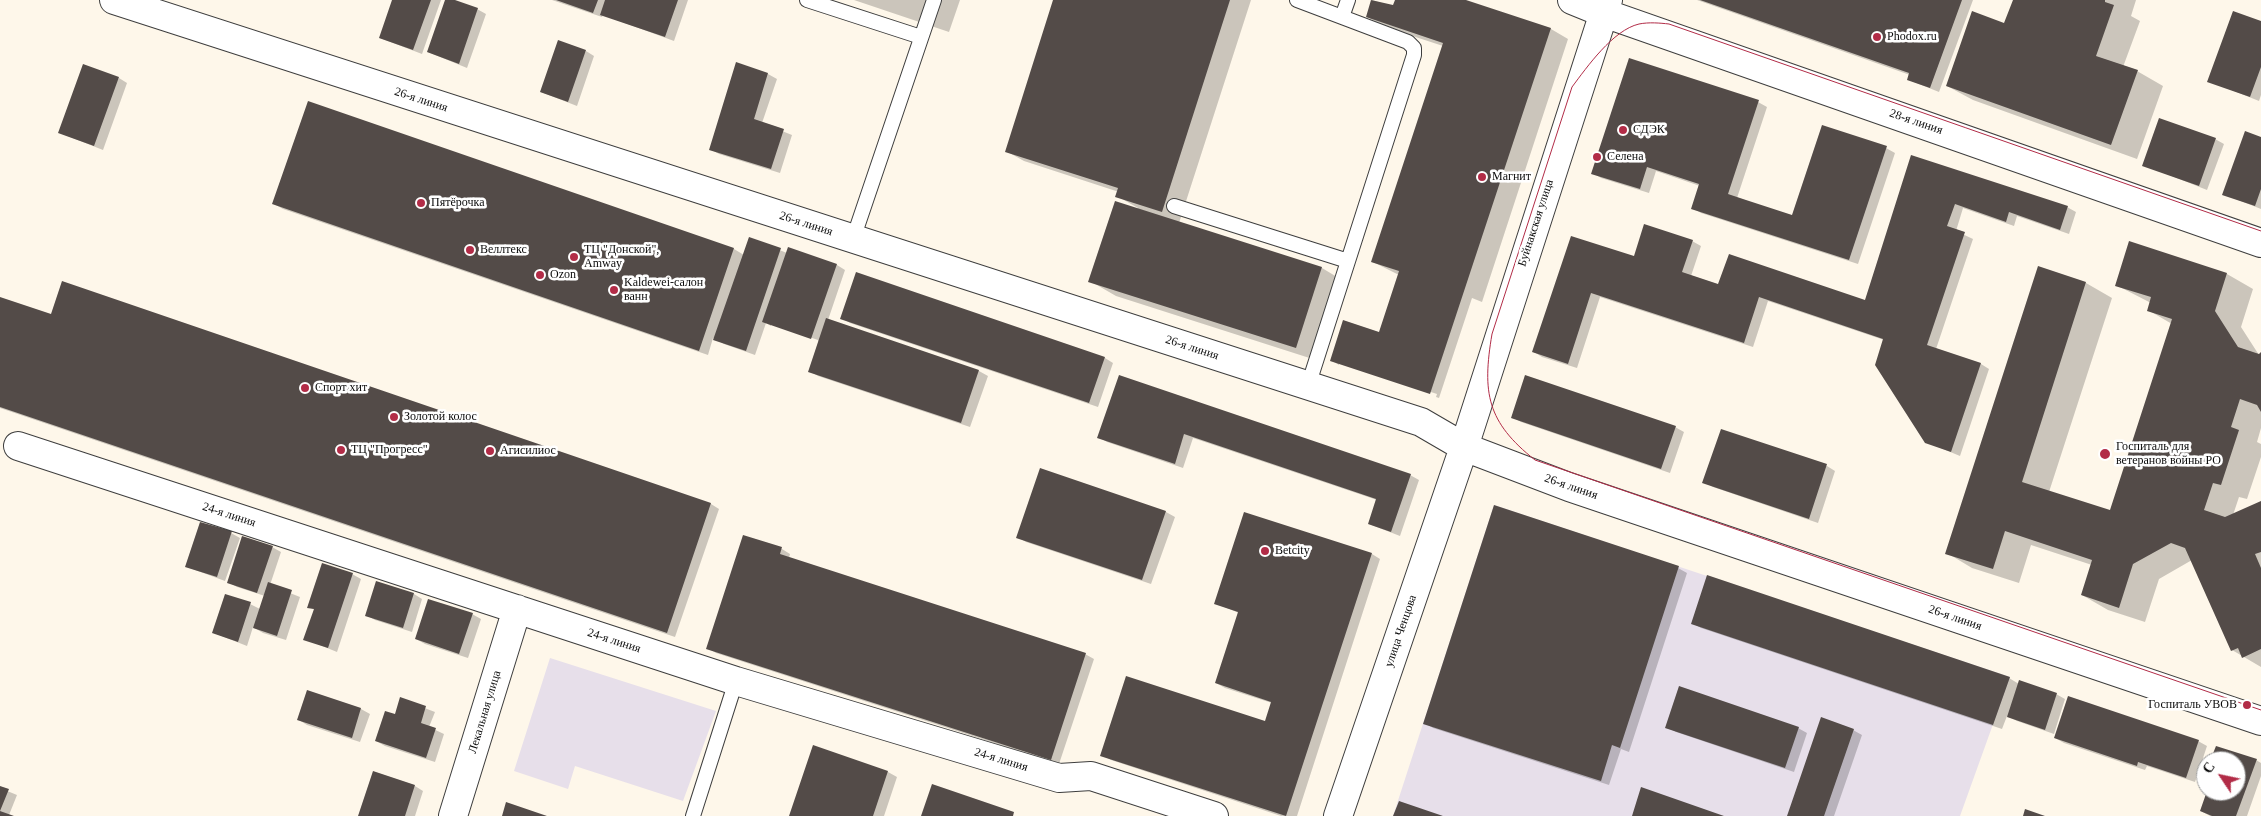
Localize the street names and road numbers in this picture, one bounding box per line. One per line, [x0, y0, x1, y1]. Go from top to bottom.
street label: 26-я линия [392, 85, 450, 115]
street label: 28-я линия [1888, 106, 1944, 138]
street label: Буйнакская улица [1515, 178, 1557, 268]
street label: 26-я линия [777, 209, 835, 239]
street label: 26-я линия [1163, 333, 1221, 363]
street label: 26-я линия [1543, 471, 1599, 503]
street label: 24-я линия [200, 500, 258, 530]
street label: улица Ченцова [1382, 593, 1420, 669]
street label: 26-я линия [1927, 602, 1983, 634]
street label: 24-я линия [585, 626, 643, 656]
street label: Лекальная улица [466, 669, 504, 755]
street label: 24-я линия [972, 745, 1030, 775]

